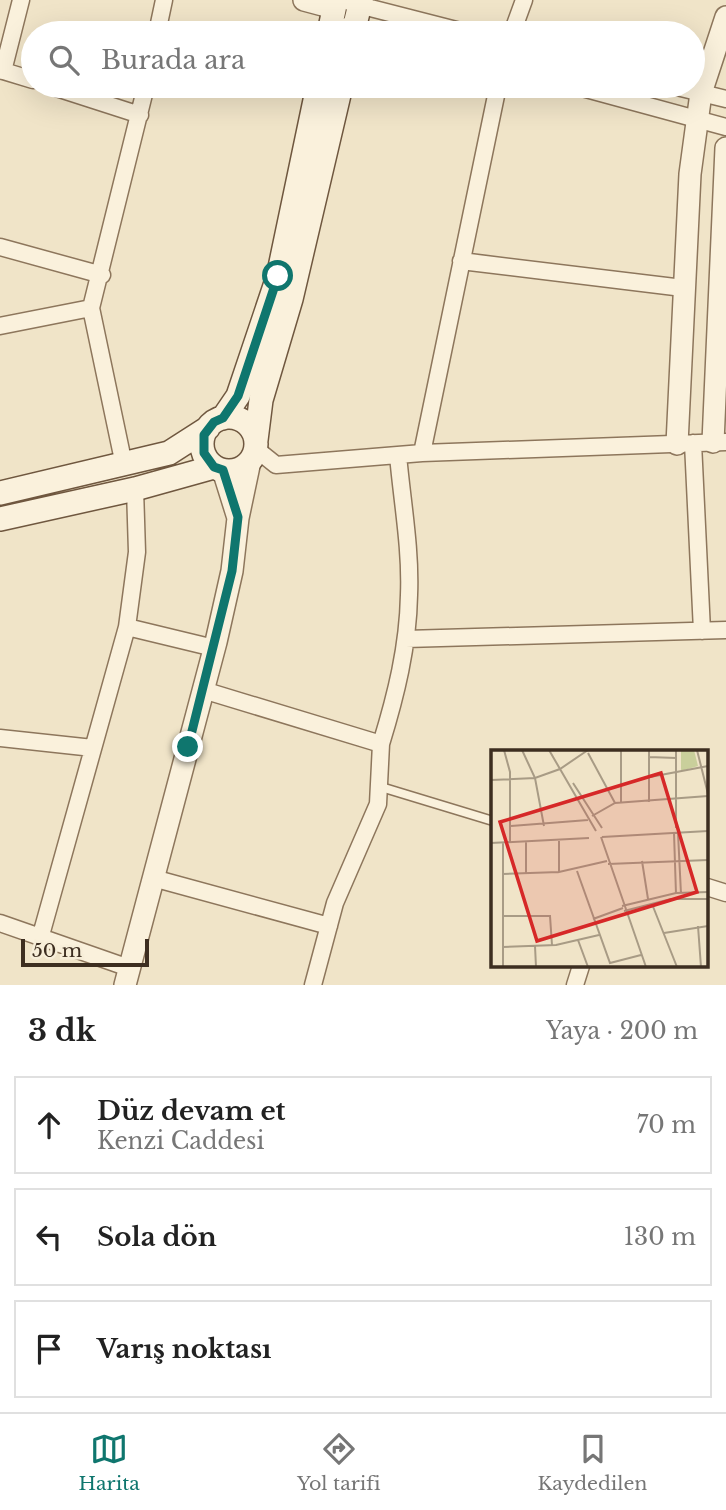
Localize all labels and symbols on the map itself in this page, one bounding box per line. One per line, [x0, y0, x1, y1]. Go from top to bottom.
route start [262, 260, 293, 291]
route end [172, 731, 203, 762]
inset map [491, 750, 708, 968]
scale bar [21, 936, 149, 968]

